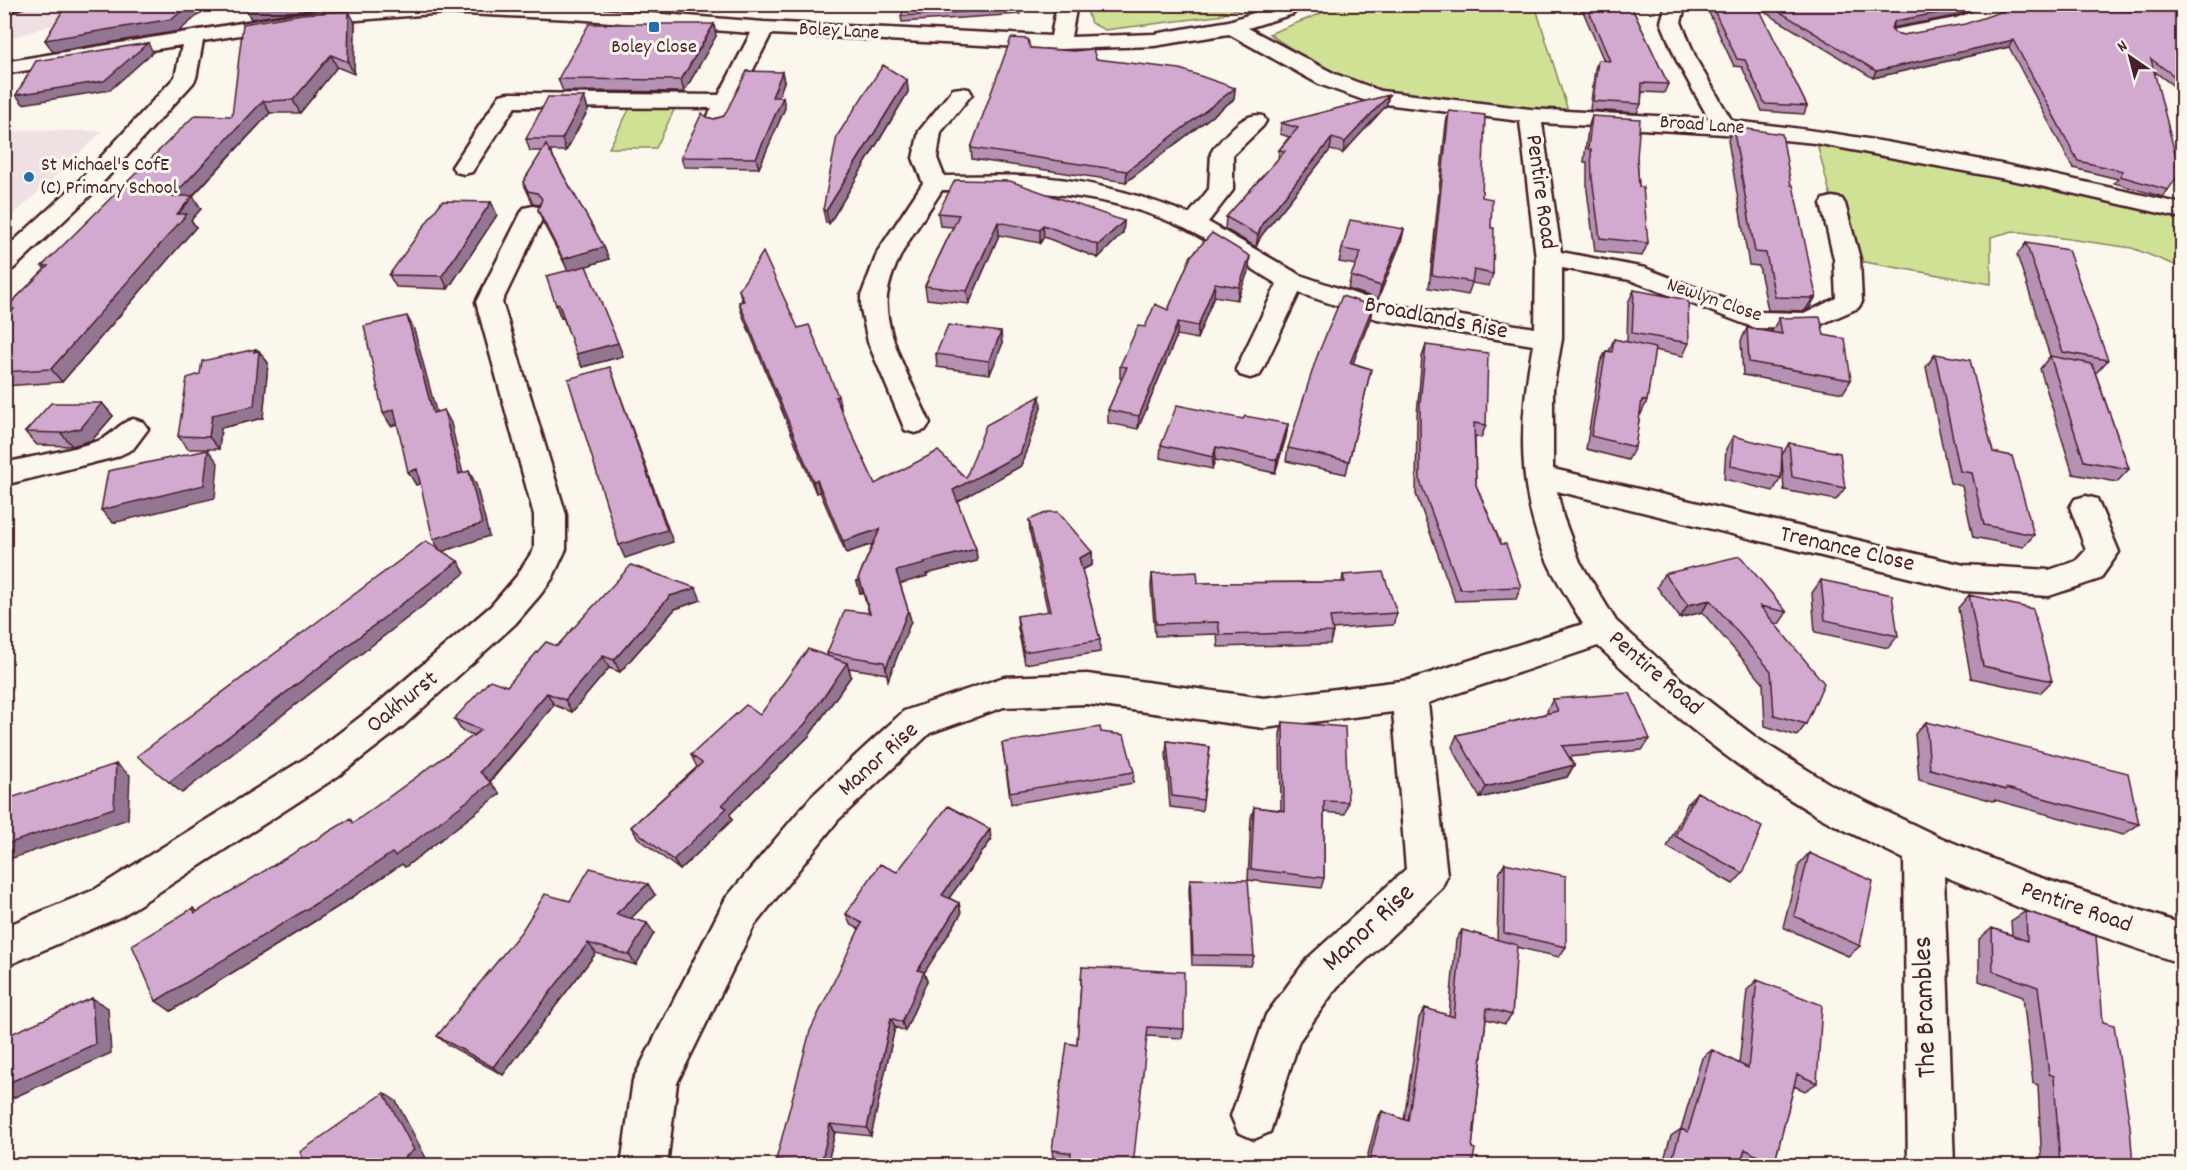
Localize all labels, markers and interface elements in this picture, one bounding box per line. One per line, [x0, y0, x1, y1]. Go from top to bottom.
street label: Boley Lane [798, 16, 880, 48]
marker: Boley Close [647, 20, 661, 34]
north arrow [2100, 27, 2160, 87]
place label: Boley Close [611, 34, 697, 62]
text: N [2113, 35, 2133, 58]
street label: Broad Lane [1659, 109, 1745, 143]
street label: Pentire Road [1515, 132, 1565, 252]
place label: St Michael's CofE (C) Primary School [41, 152, 178, 203]
marker: St Michael's CofE (C) Primary School [22, 170, 36, 184]
street label: Newlyn Close [1663, 272, 1766, 330]
street label: Broadlands Rise [1362, 288, 1510, 350]
street label: Trenance Close [1776, 518, 1918, 582]
street label: Pentire Road [1600, 623, 1710, 725]
street label: Oakhurst [360, 663, 446, 743]
street label: Manor Rise [831, 715, 927, 805]
street label: Pentire Road [2016, 873, 2136, 943]
street label: Manor Rise [1314, 875, 1426, 983]
street label: The Brambles [1905, 936, 1949, 1078]

